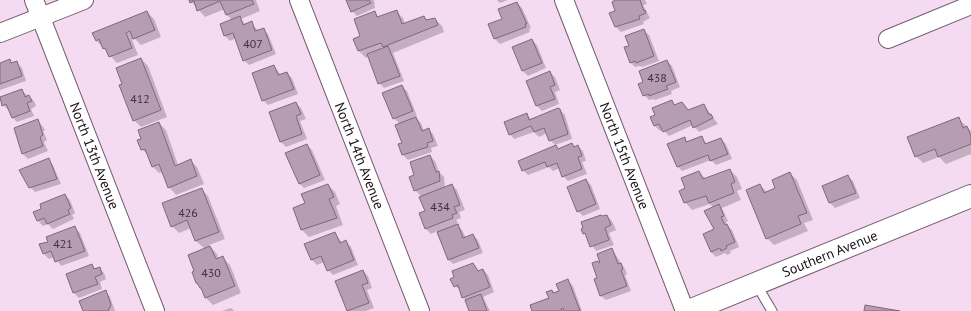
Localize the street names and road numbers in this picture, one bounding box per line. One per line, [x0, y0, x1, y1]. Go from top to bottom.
street label: North 13th Avenue [66, 100, 123, 212]
street label: North 14th Avenue [331, 100, 388, 212]
street label: North 15th Avenue [596, 100, 653, 212]
street label: Southern Avenue [779, 226, 880, 281]

